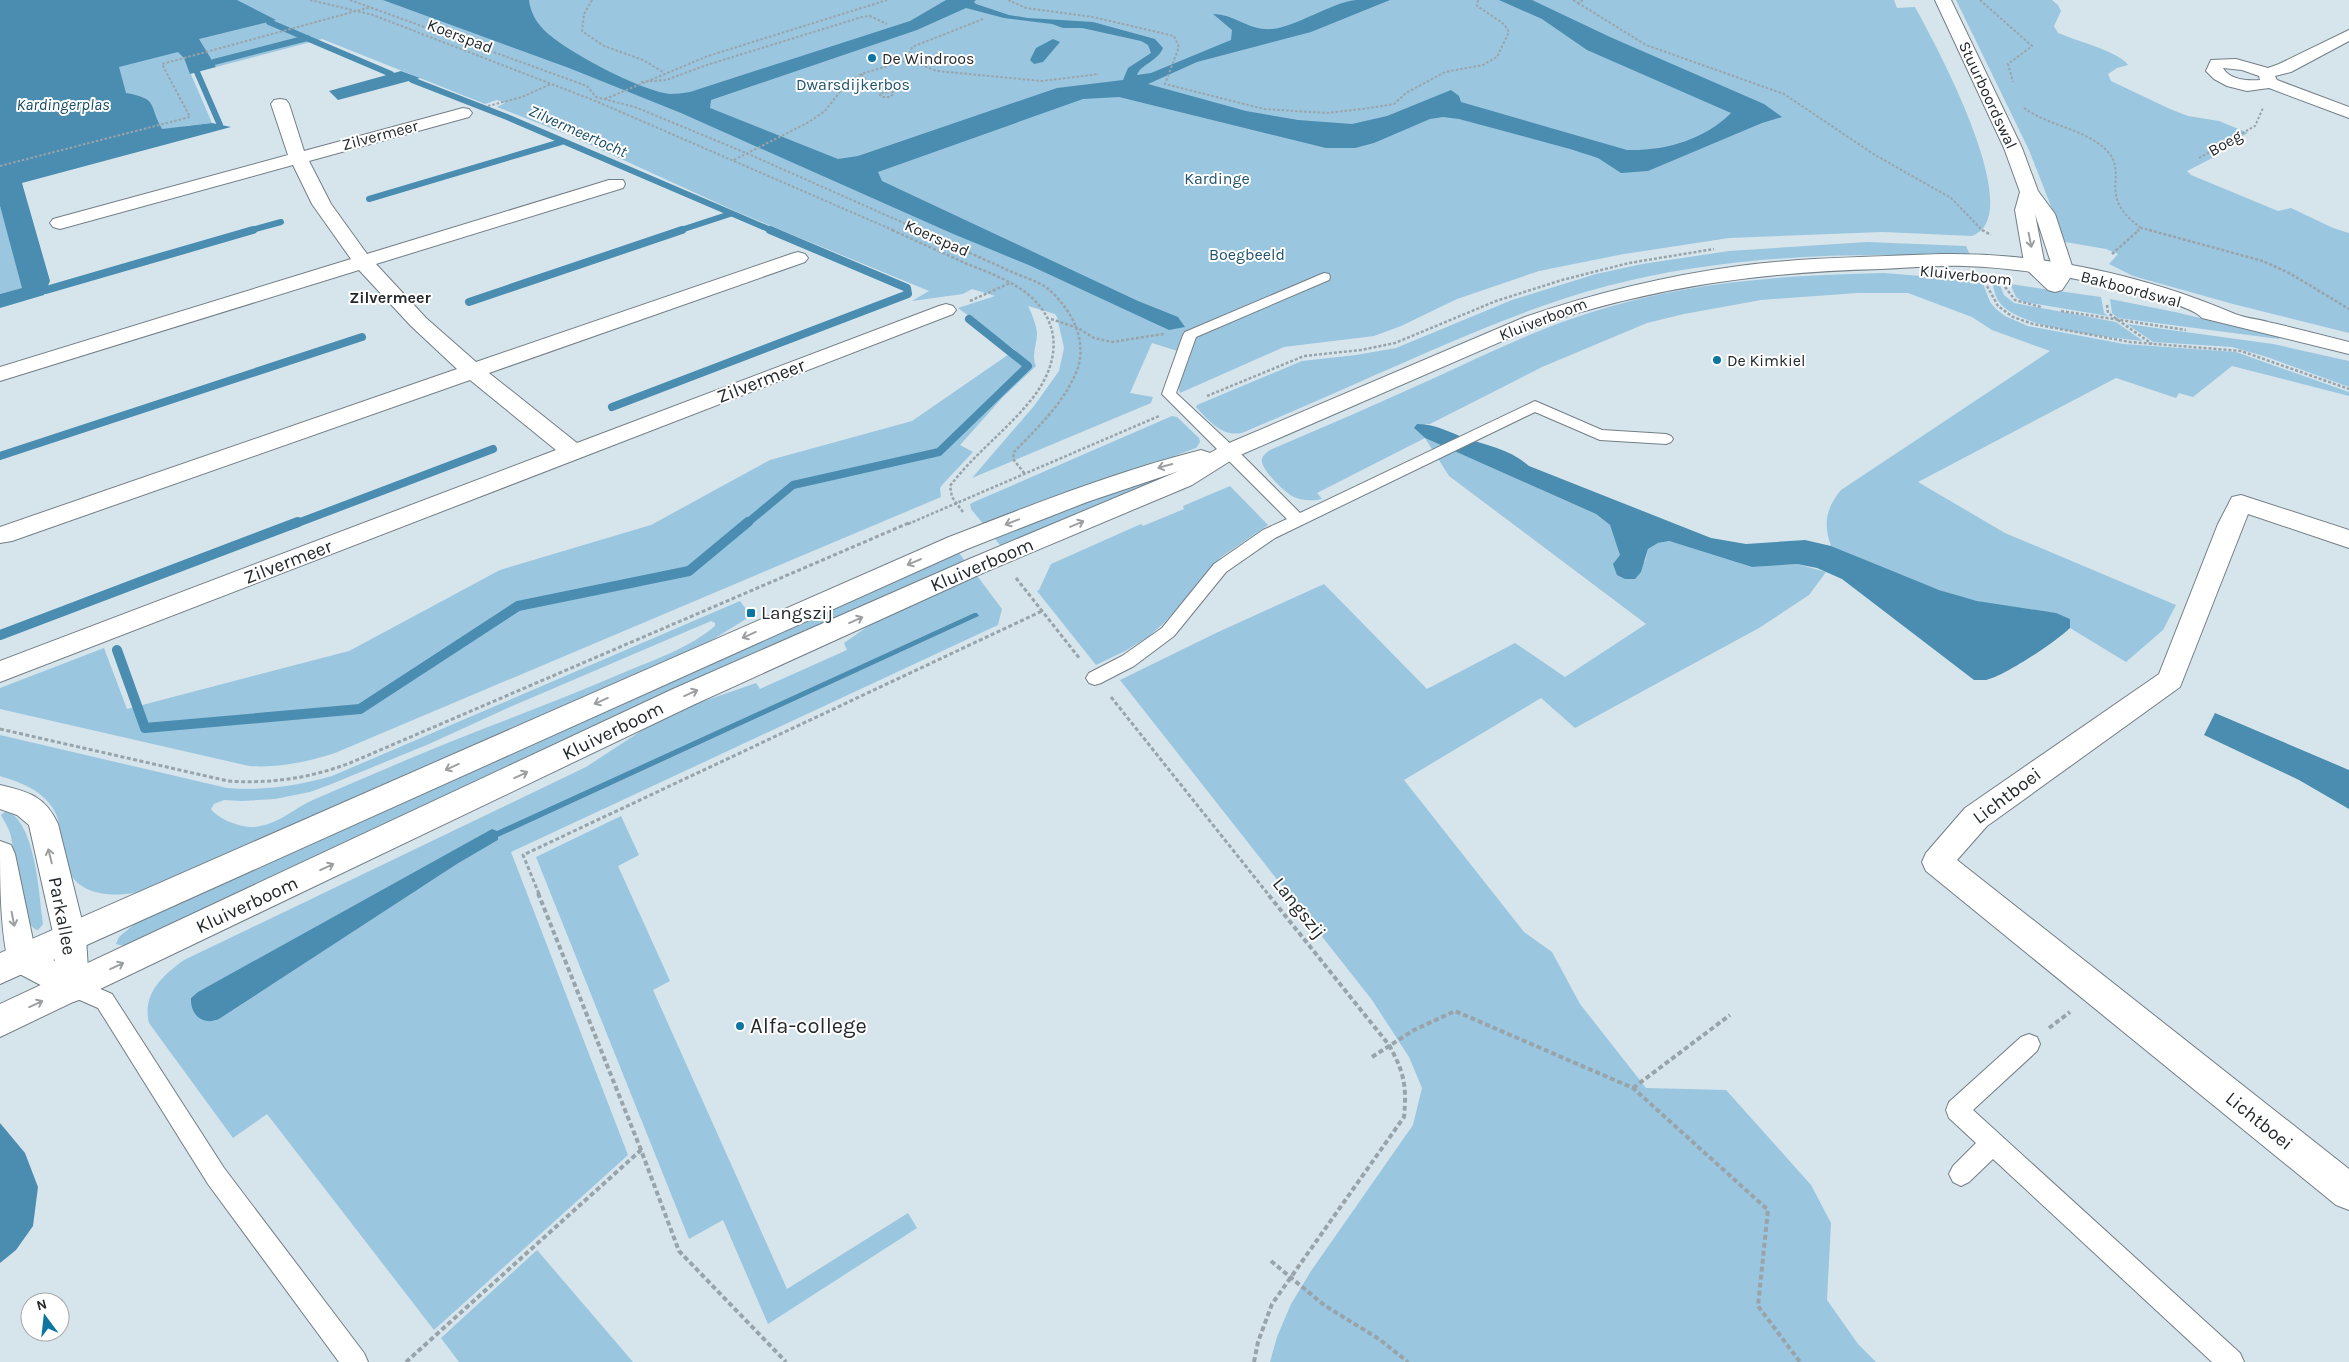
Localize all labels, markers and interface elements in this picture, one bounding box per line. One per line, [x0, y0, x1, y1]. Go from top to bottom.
street label: Koerspad [425, 15, 495, 57]
street label: Stuurboordswal [1955, 38, 2021, 152]
place label: De Windroos [882, 49, 974, 68]
marker: De Windroos [866, 52, 878, 64]
park label: Dwarsdijkerbos [796, 75, 910, 94]
water label: Kardingerplas [16, 95, 110, 114]
water label: Zilvermeertocht [526, 101, 631, 161]
street label: Zilvermeer [340, 116, 420, 154]
street label: Boeg [2205, 126, 2245, 160]
park label: Kardinge [1184, 169, 1250, 188]
street label: Koerspad [902, 215, 972, 261]
one-way arrow [2026, 231, 2035, 247]
park label: Boegbeeld [1209, 245, 1285, 264]
street label: Kluiverboom [1919, 261, 2013, 289]
street label: Bakboordswal [2079, 266, 2183, 312]
district label: Zilvermeer [349, 288, 432, 307]
street label: Kluiverboom [1496, 294, 1590, 344]
place label: De Kimkiel [1727, 351, 1806, 370]
street label: Zilvermeer [714, 354, 808, 408]
marker: De Kimkiel [1711, 354, 1723, 366]
one-way arrow [1158, 462, 1174, 472]
one-way arrow [1005, 518, 1021, 527]
one-way arrow [1068, 519, 1084, 528]
street label: Kluiverboom [927, 533, 1037, 597]
street label: Zilvermeer [241, 535, 335, 589]
one-way arrow [907, 558, 922, 568]
place label: Langszij [761, 602, 833, 624]
marker: Langszij [745, 607, 757, 619]
one-way arrow [848, 615, 863, 625]
one-way arrow [742, 631, 757, 641]
one-way arrow [683, 688, 698, 698]
street label: Kluiverboom [559, 697, 667, 765]
one-way arrow [594, 697, 609, 707]
one-way arrow [445, 763, 460, 772]
street label: Lichtboei [1968, 763, 2046, 829]
one-way arrow [513, 769, 528, 779]
one-way arrow [44, 848, 54, 864]
one-way arrow [319, 862, 334, 871]
street label: Kluiverboom [192, 872, 302, 938]
street label: Langszij [1268, 873, 1330, 943]
street label: Parkallee [44, 875, 80, 957]
one-way arrow [9, 910, 18, 926]
one-way arrow [109, 961, 124, 971]
one-way arrow [28, 999, 43, 1009]
place label: Alfa-college [750, 1013, 867, 1039]
marker: Alfa-college [734, 1020, 746, 1032]
street label: Lichtboei [2221, 1087, 2297, 1155]
north arrow [20, 1292, 70, 1342]
text: N [35, 1295, 49, 1314]

